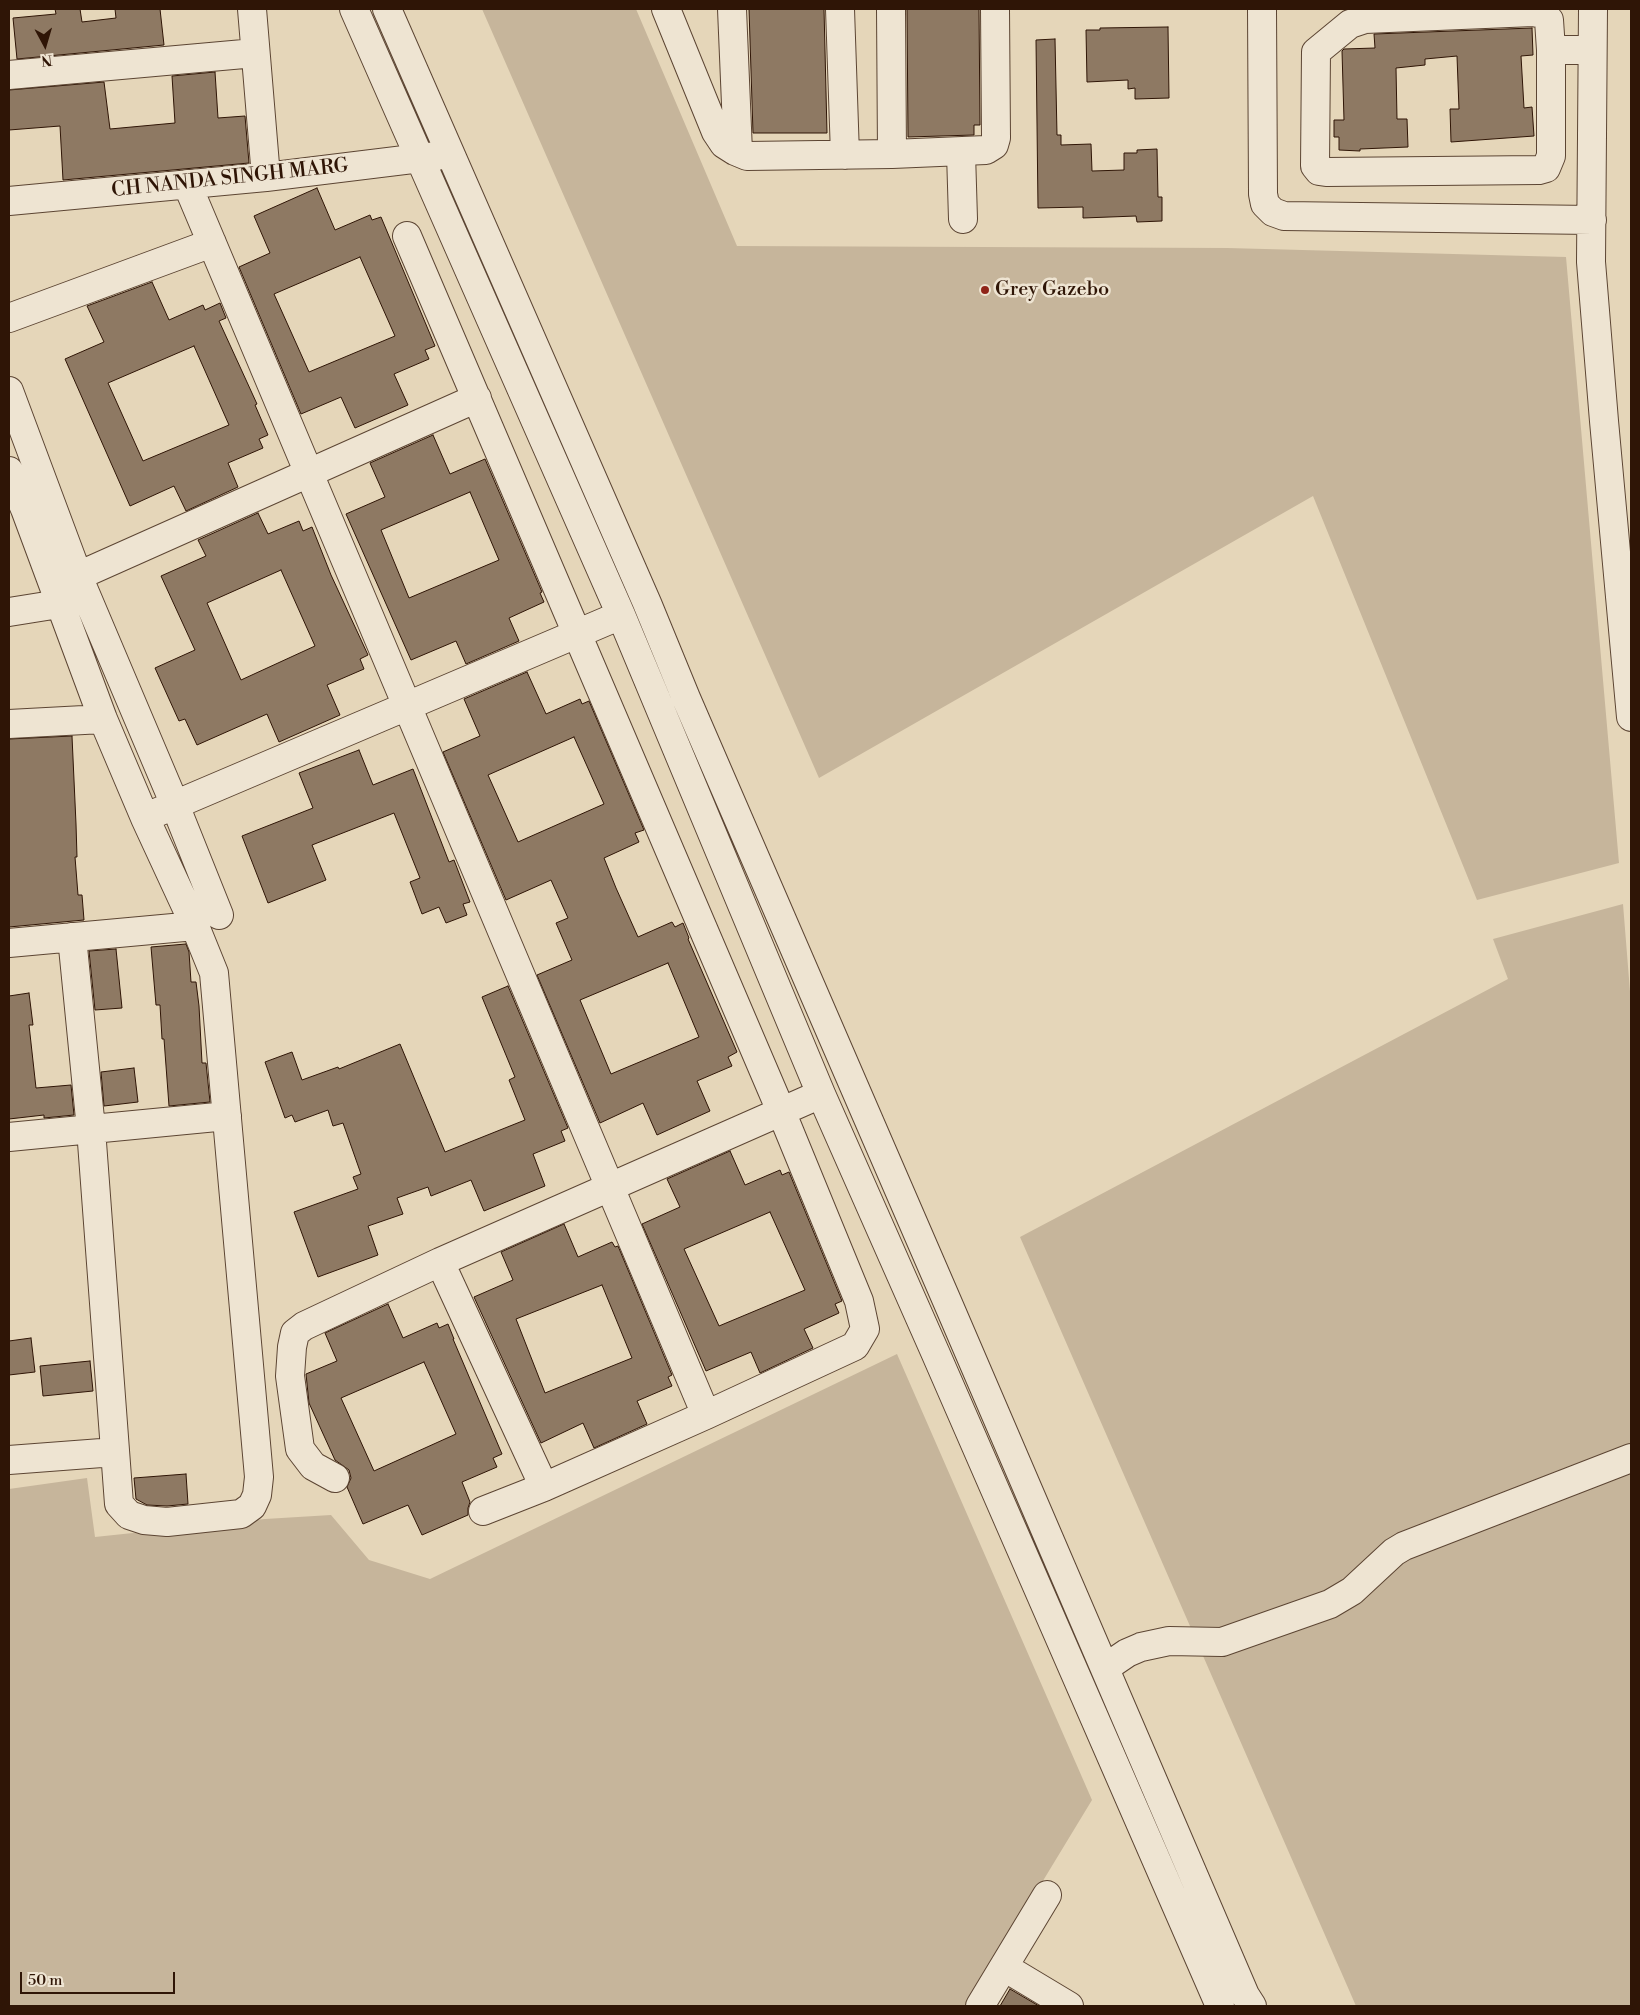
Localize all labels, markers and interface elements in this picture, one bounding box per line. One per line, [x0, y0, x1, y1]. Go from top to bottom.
north arrow [20, 20, 70, 70]
text: N [40, 50, 53, 69]
street label: CH NANDA SINGH MARG [110, 155, 350, 203]
place label: Grey Gazebo [995, 278, 1109, 302]
marker: Grey Gazebo [979, 284, 991, 296]
scale bar [22, 1962, 178, 1994]
text: 50 m [28, 1971, 62, 1990]

